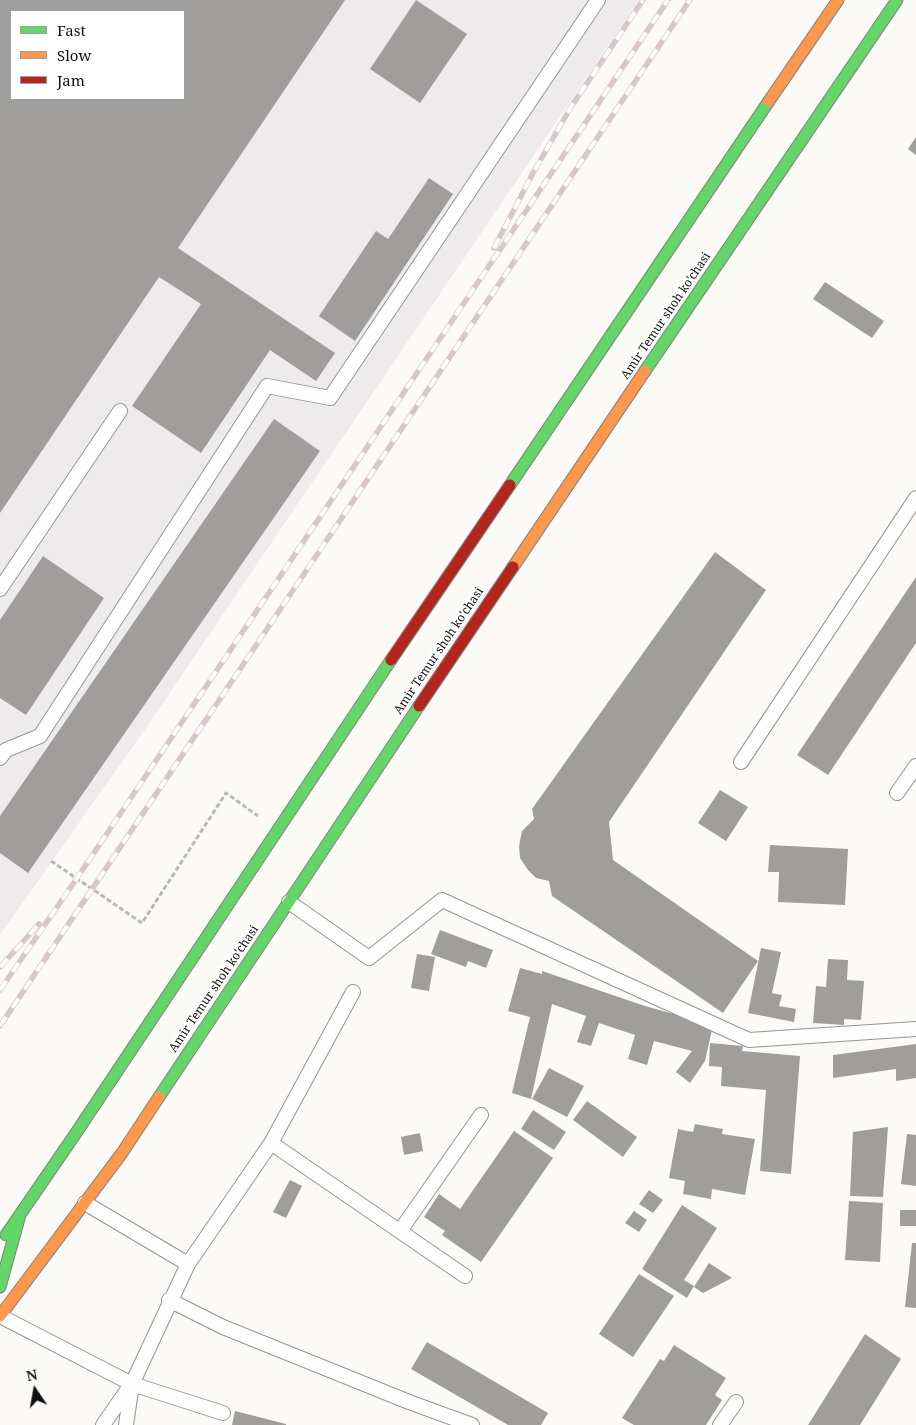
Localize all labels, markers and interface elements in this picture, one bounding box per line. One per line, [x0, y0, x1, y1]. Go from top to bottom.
legend [10, 10, 185, 100]
text: Fast [57, 20, 86, 40]
text: Slow [57, 45, 91, 65]
text: Jam [57, 70, 85, 90]
street label: Amir Temur shoh ko'chasi [618, 250, 714, 382]
street label: Amir Temur shoh ko'chasi [391, 585, 487, 717]
street label: Amir Temur shoh ko'chasi [166, 923, 262, 1055]
text: N [24, 1364, 39, 1385]
north arrow [10, 1365, 60, 1415]

